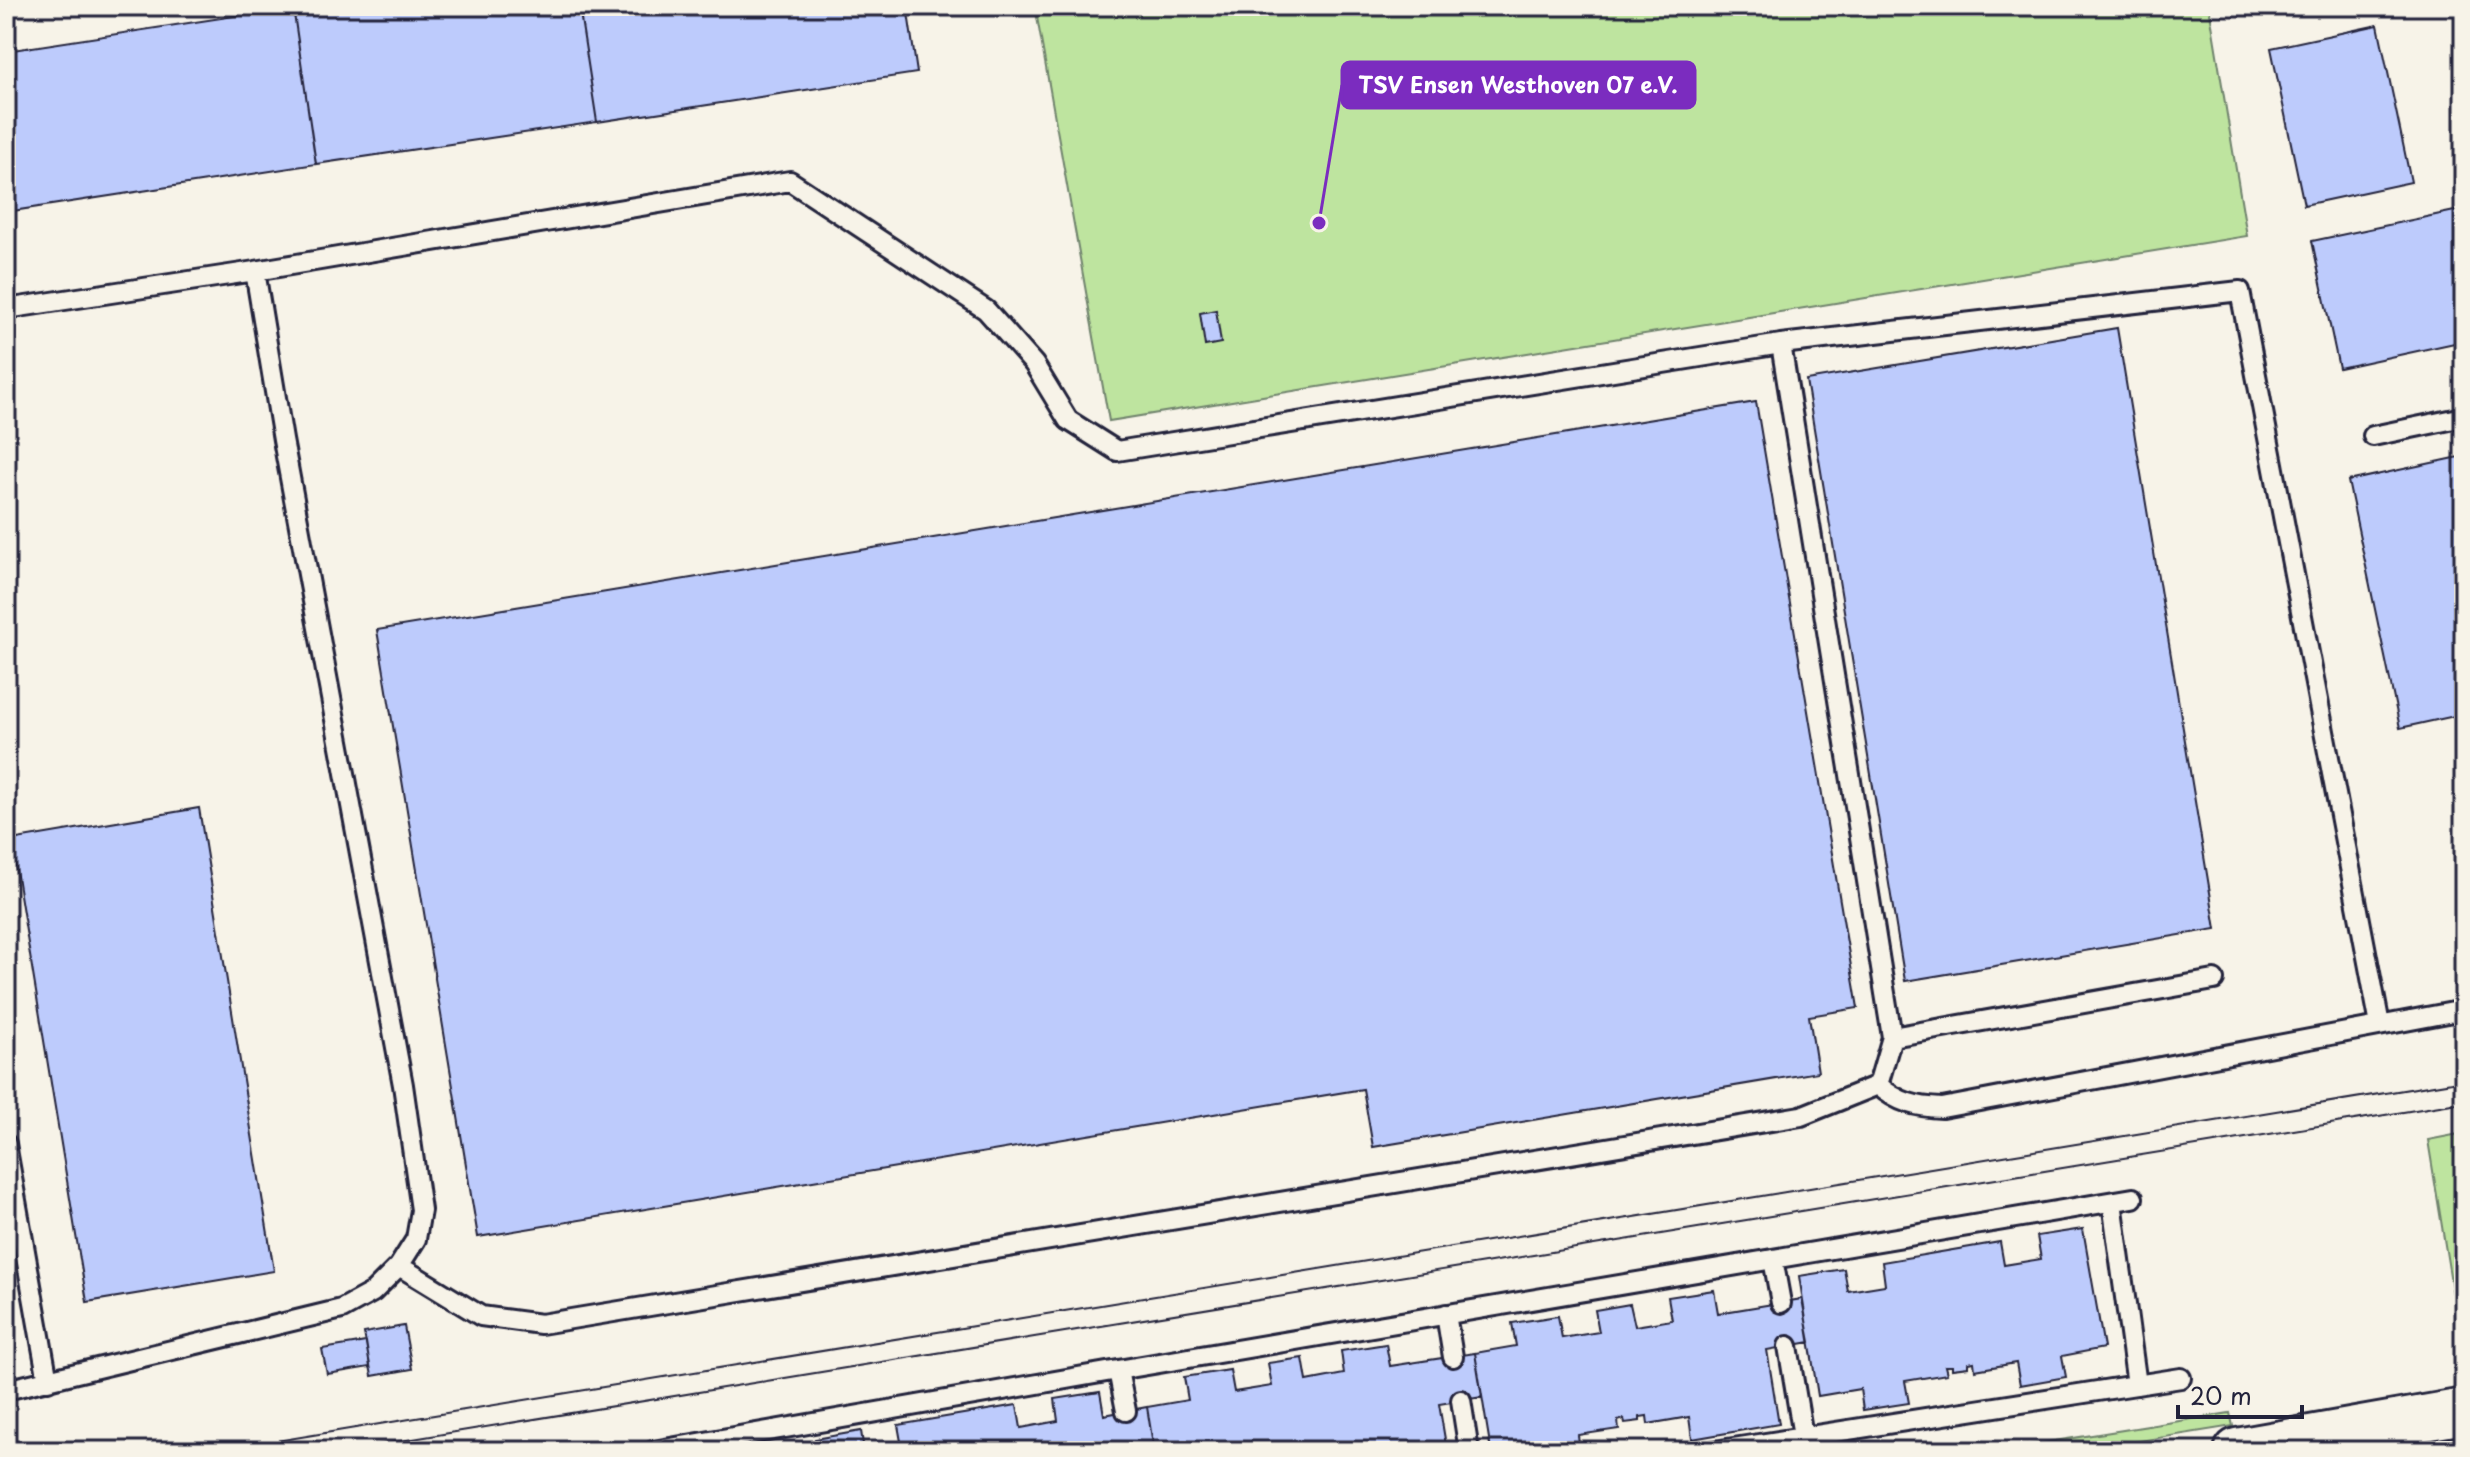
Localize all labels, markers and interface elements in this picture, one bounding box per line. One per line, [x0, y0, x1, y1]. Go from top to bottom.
callout: TSV Ensen Westhoven 07 e.V. [1342, 62, 1695, 108]
text: TSV Ensen Westhoven 07 e.V. [1358, 67, 1678, 100]
scale bar [2178, 1369, 2302, 1419]
text: 20 m [2190, 1377, 2252, 1413]

